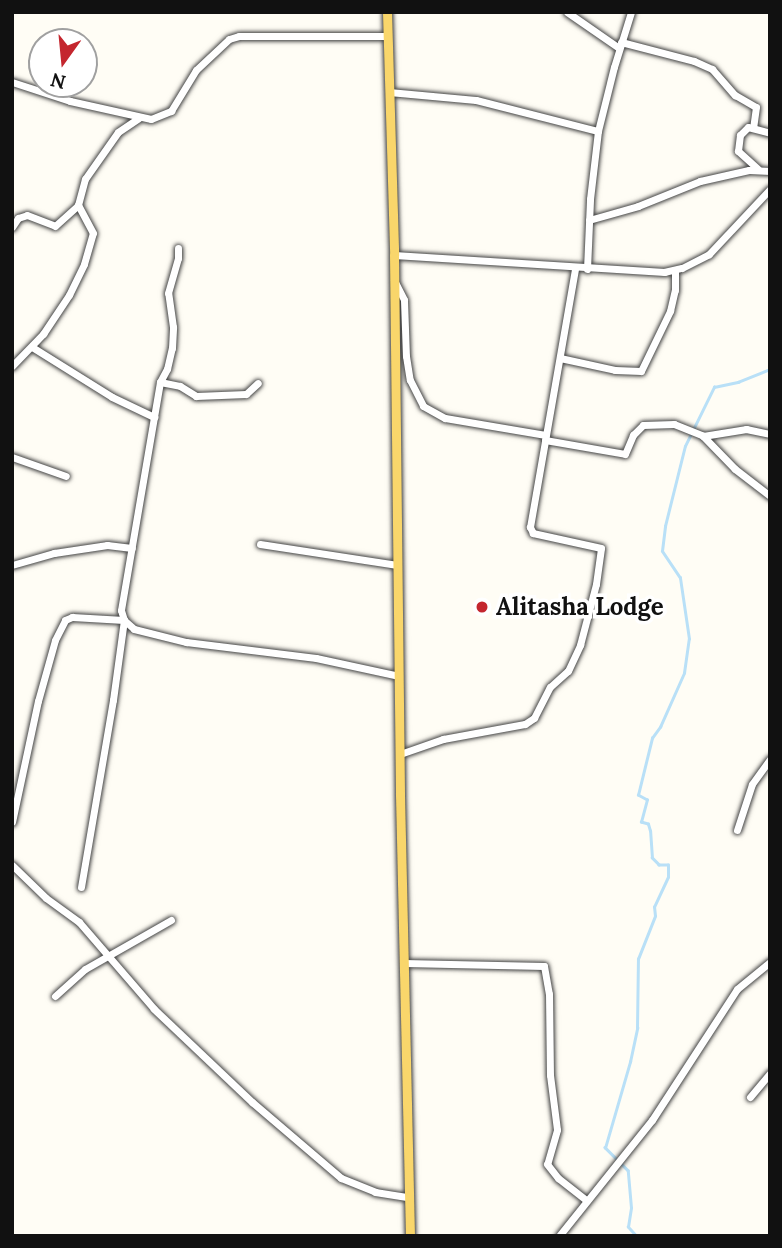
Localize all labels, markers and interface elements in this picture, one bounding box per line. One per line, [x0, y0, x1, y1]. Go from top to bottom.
north arrow [28, 28, 98, 98]
text: N [48, 68, 68, 95]
place label: Alitasha Lodge [496, 593, 664, 621]
marker: Alitasha Lodge [474, 599, 490, 615]

